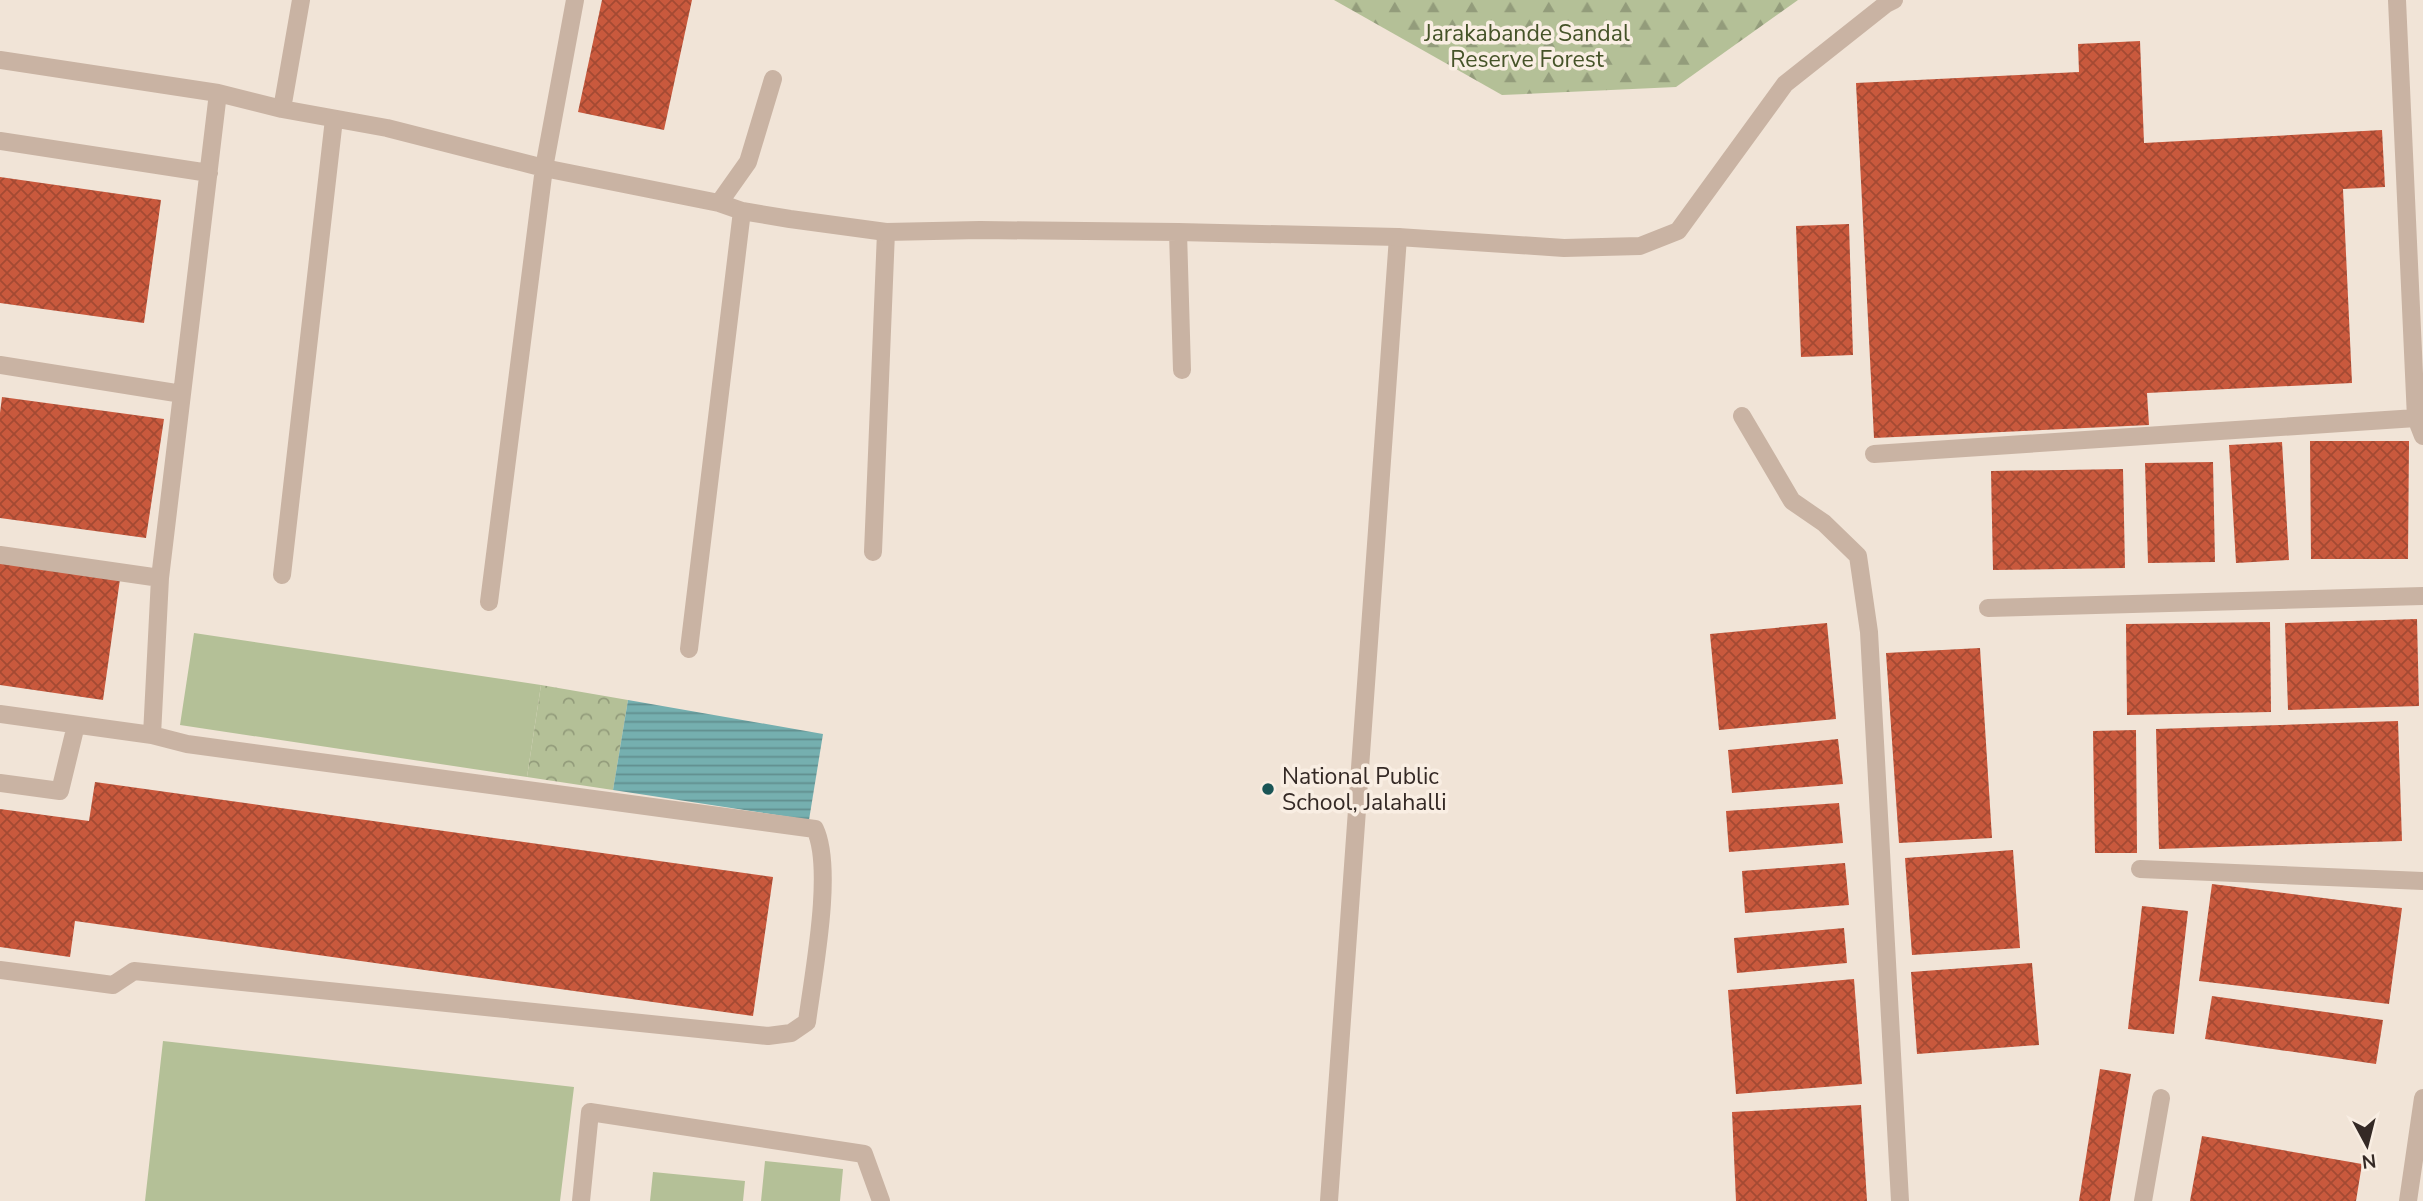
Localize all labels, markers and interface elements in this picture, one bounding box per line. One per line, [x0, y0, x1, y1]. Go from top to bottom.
park label: Jarakabande Sandal Reserve Forest [1423, 18, 1630, 75]
place label: National Public School, Jalahalli [1282, 761, 1446, 818]
marker: National Public School, Jalahalli [1260, 781, 1276, 797]
north arrow [2332, 1110, 2402, 1180]
text: N [2360, 1147, 2378, 1175]

